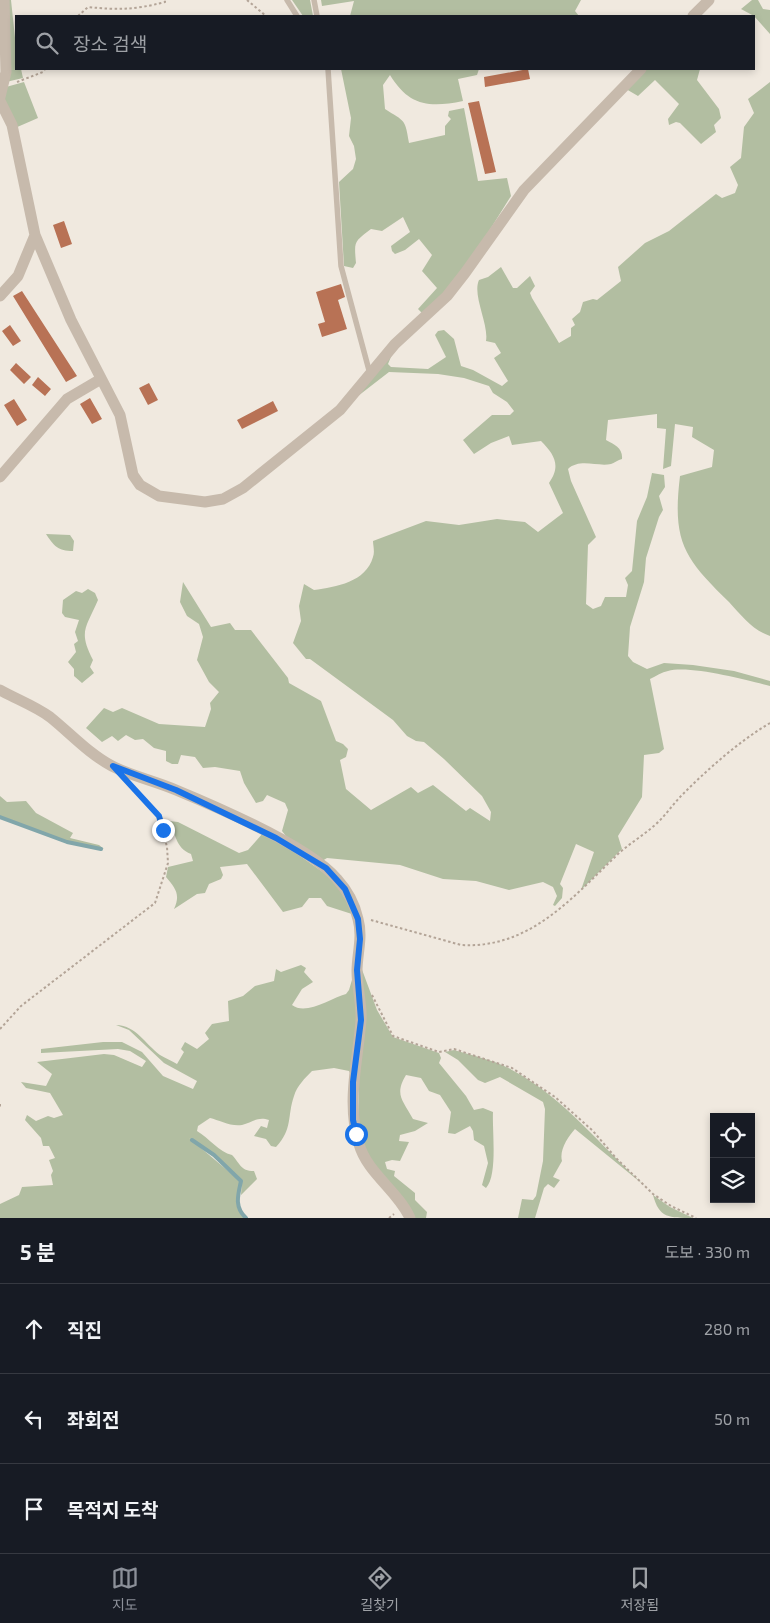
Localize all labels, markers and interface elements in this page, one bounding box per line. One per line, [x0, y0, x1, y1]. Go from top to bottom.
search box [15, 15, 755, 70]
icon: search [33, 29, 61, 57]
text: 장소 검색 [73, 32, 147, 55]
route end [152, 819, 175, 842]
map controls [710, 1113, 755, 1203]
button: locate [710, 1113, 755, 1158]
route start [345, 1123, 368, 1146]
button: layers [710, 1158, 755, 1203]
text: 5 분 [20, 1239, 55, 1264]
text: 도보 · 330 m [665, 1242, 750, 1261]
icon: ahead [20, 1315, 48, 1343]
text: 직진 [67, 1318, 102, 1341]
text: 280 m [704, 1319, 750, 1338]
icon: left [20, 1405, 48, 1433]
text: 좌회전 [67, 1408, 119, 1431]
text: 50 m [714, 1409, 750, 1428]
icon: arrive [20, 1495, 48, 1523]
text: 목적지 도착 [67, 1498, 159, 1521]
tab: 지도 [111, 1564, 139, 1614]
tab: 길찾기 [360, 1564, 399, 1614]
tab: 저장됨 [621, 1564, 659, 1614]

